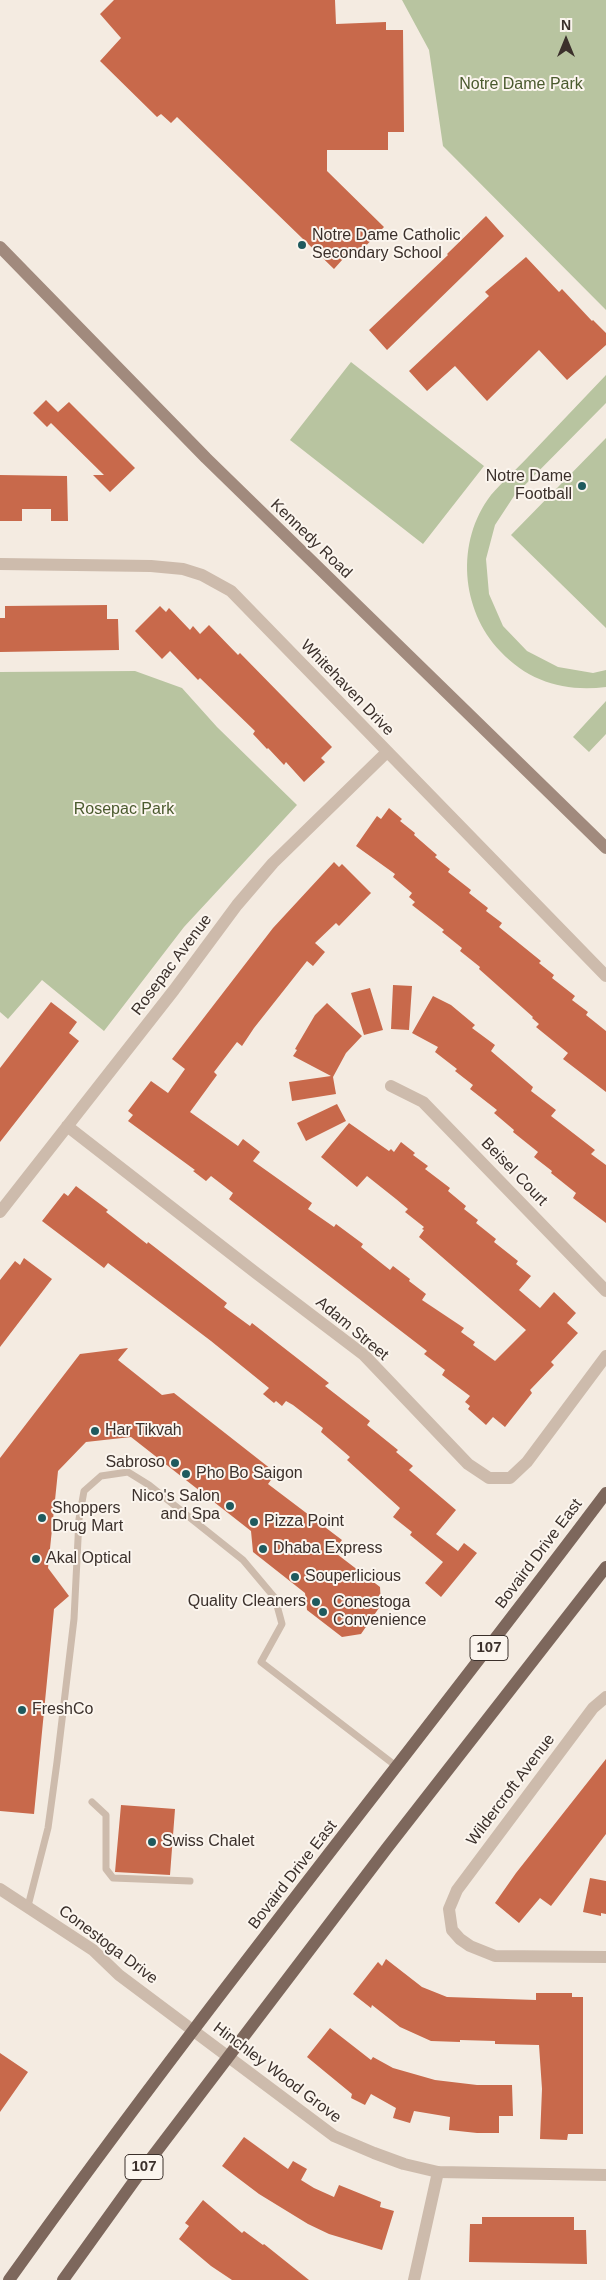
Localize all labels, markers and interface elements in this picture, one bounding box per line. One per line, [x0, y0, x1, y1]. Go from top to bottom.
north arrow [541, 15, 591, 65]
text: N [561, 17, 571, 33]
park label: Notre Dame Park [459, 75, 583, 95]
place label: Notre Dame Catholic Secondary School [312, 226, 460, 264]
marker: Notre Dame Catholic Secondary School [296, 239, 308, 251]
place label: Notre Dame Football [486, 467, 572, 505]
marker: Notre Dame Football [576, 480, 588, 492]
street label: Kennedy Road [266, 495, 356, 583]
street label: Whitehaven Drive [296, 636, 398, 740]
park label: Rosepac Park [74, 800, 174, 820]
street label: Rosepac Avenue [128, 911, 216, 1019]
street label: Beisel Court [477, 1134, 551, 1210]
street label: Adam Street [312, 1293, 392, 1365]
place label: Har Tikvah [105, 1421, 182, 1441]
marker: Har Tikvah [89, 1425, 101, 1437]
place label: Sabroso [105, 1453, 165, 1473]
marker: Sabroso [169, 1457, 181, 1469]
place label: Pho Bo Saigon [196, 1464, 303, 1484]
marker: Pho Bo Saigon [180, 1468, 192, 1480]
place label: Nico's Salon and Spa [132, 1487, 220, 1525]
street label: Bovaird Drive East [491, 1495, 587, 1613]
place label: Shoppers Drug Mart [52, 1499, 123, 1537]
marker: Nico's Salon and Spa [224, 1500, 236, 1512]
marker: Shoppers Drug Mart [36, 1512, 48, 1524]
place label: Pizza Point [264, 1512, 344, 1532]
marker: Pizza Point [248, 1516, 260, 1528]
place label: Dhaba Express [273, 1539, 382, 1559]
marker: Dhaba Express [257, 1543, 269, 1555]
place label: Akal Optical [46, 1549, 131, 1569]
marker: Akal Optical [30, 1553, 42, 1565]
place label: Souperlicious [305, 1567, 401, 1587]
marker: Souperlicious [289, 1571, 301, 1583]
place label: Quality Cleaners [188, 1592, 306, 1612]
place label: Conestoga Convenience [333, 1593, 426, 1631]
marker: Quality Cleaners [310, 1596, 322, 1608]
marker: Conestoga Convenience [317, 1606, 329, 1618]
road number: 107 [470, 1636, 508, 1660]
place label: FreshCo [32, 1700, 93, 1720]
marker: FreshCo [16, 1704, 28, 1716]
street label: Wildercroft Avenue [463, 1730, 559, 1850]
street label: Bovaird Drive East [245, 1817, 341, 1933]
place label: Swiss Chalet [162, 1832, 254, 1852]
marker: Swiss Chalet [146, 1836, 158, 1848]
street label: Conestoga Drive [55, 1901, 161, 1989]
street label: Hinchley Wood Grove [209, 2019, 345, 2127]
road number: 107 [125, 2154, 163, 2180]

